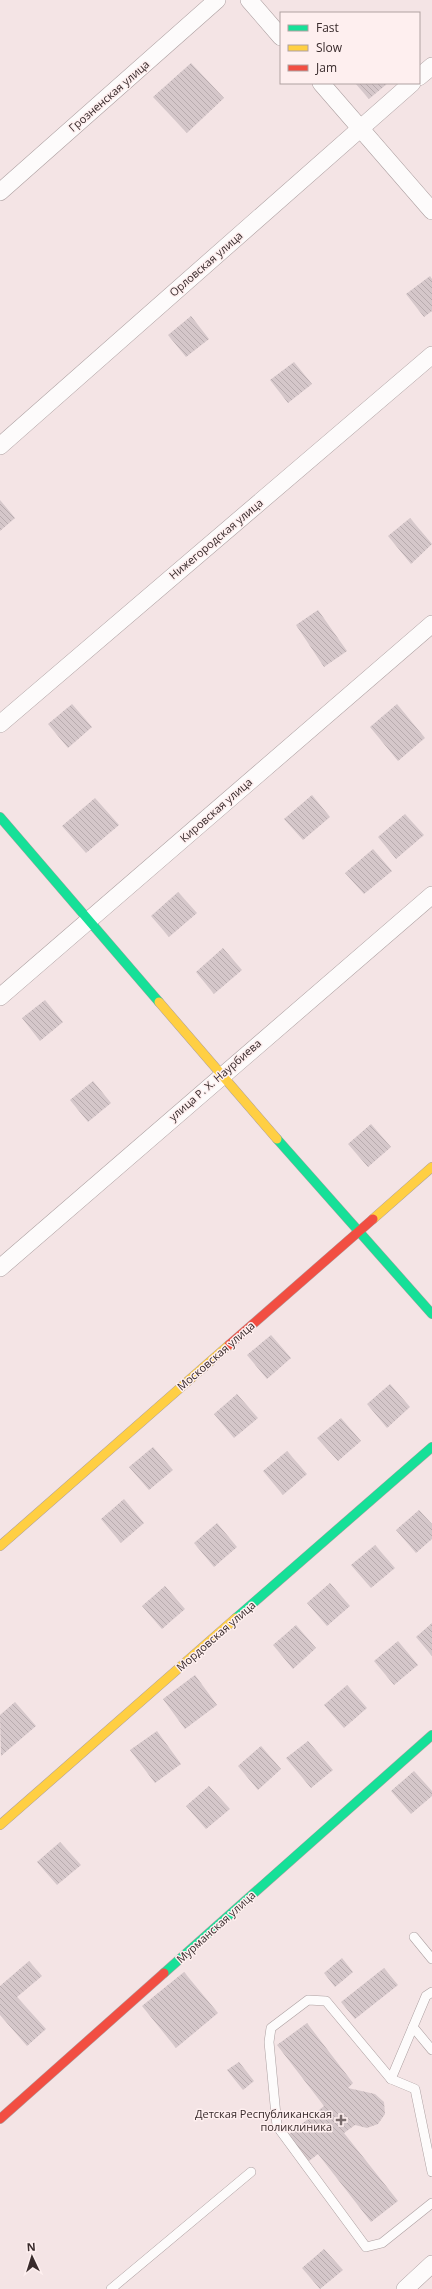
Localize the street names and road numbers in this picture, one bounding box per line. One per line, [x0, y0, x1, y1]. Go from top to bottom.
street label: Грозненская улица [65, 56, 152, 135]
street label: Орловская улица [166, 228, 245, 300]
street label: Нижегородская улица [166, 495, 266, 582]
street label: Кировская улица [176, 774, 255, 845]
street label: улица Р. Х. Наурбиева [165, 1035, 264, 1124]
street label: Московская улица [174, 1318, 258, 1394]
street label: Мордовская улица [173, 1597, 258, 1674]
street label: Мурманская улица [173, 1887, 258, 1966]

